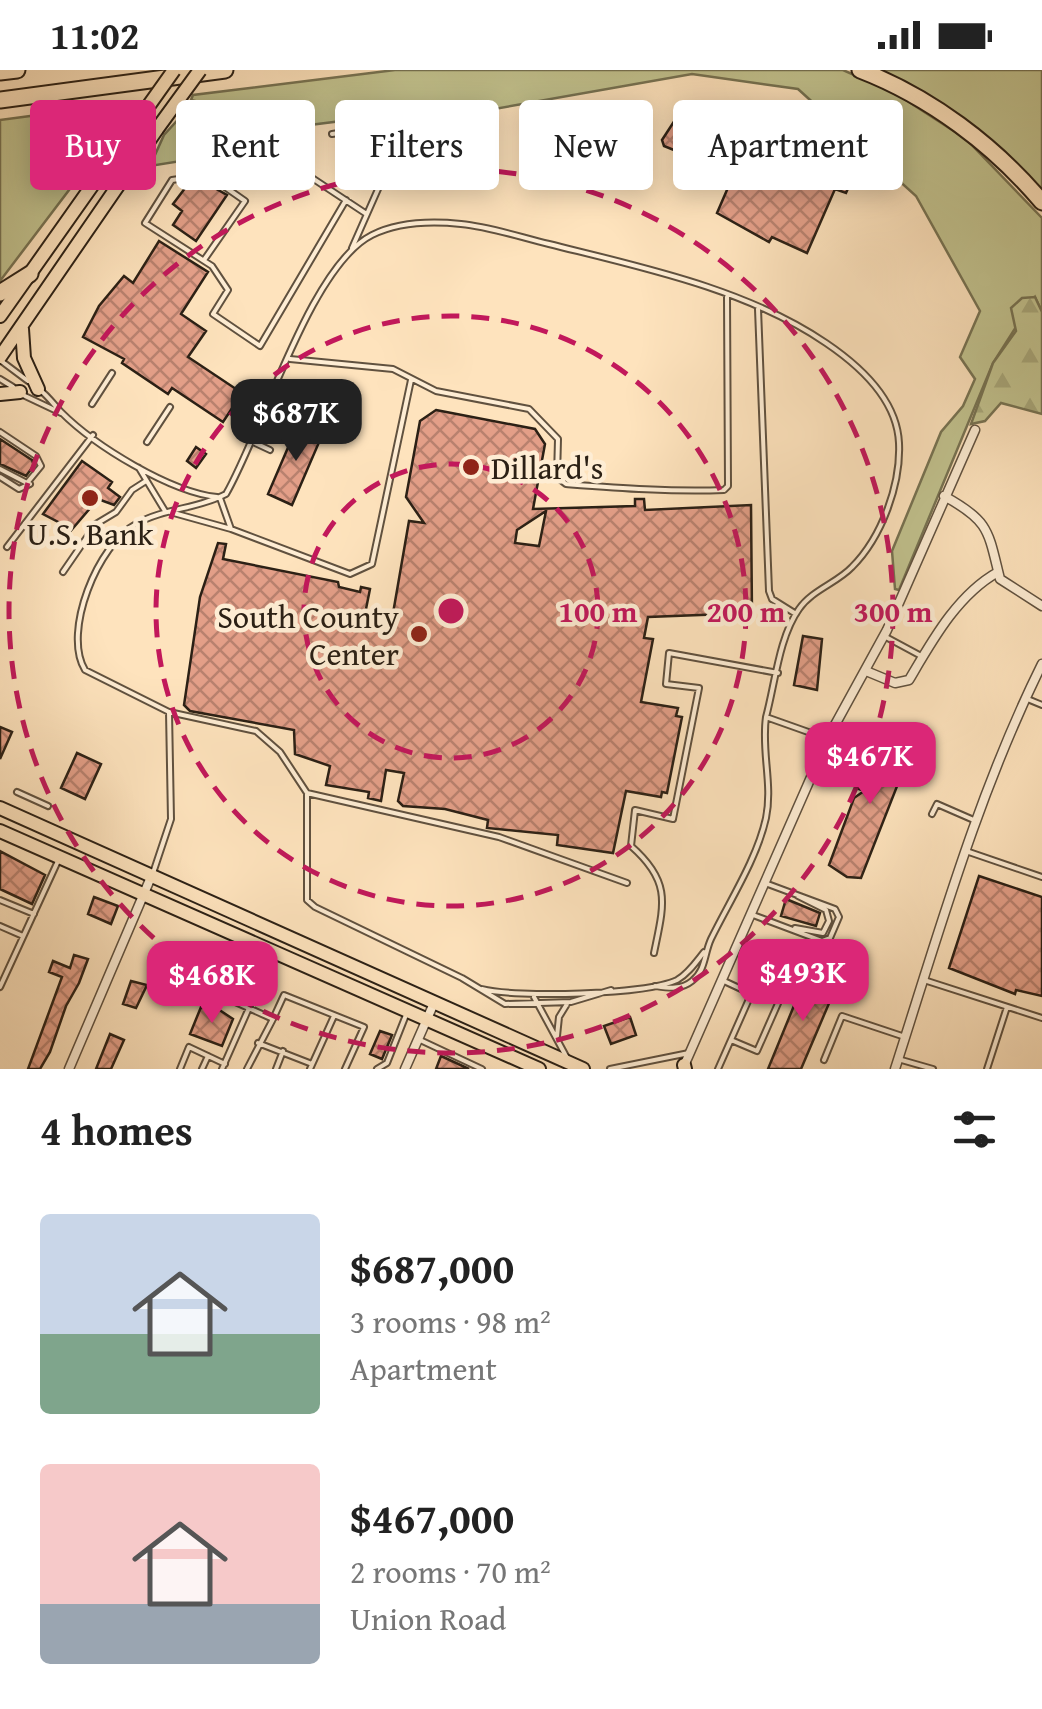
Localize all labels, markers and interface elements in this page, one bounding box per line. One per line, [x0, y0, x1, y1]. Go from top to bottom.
text: 11:02 [50, 7, 140, 63]
chip: Buy [30, 100, 156, 190]
chip: Rent [176, 100, 315, 190]
chip: Filters [335, 100, 499, 190]
chip: New [519, 100, 653, 190]
chip: Apartment [673, 100, 903, 190]
pin: $687K [226, 379, 366, 464]
text: $687K [253, 388, 339, 435]
place label: Dillard's [491, 444, 603, 491]
marker: Dillard's [460, 456, 482, 478]
marker: U.S. Bank [79, 487, 101, 509]
place label: U.S. Bank [27, 510, 154, 557]
text: 100 m [559, 589, 638, 633]
text: 200 m [707, 589, 786, 633]
text: 300 m [854, 589, 933, 633]
place label: South County Center [217, 593, 399, 677]
centre of rings [433, 593, 469, 629]
marker: South County Center [408, 623, 430, 645]
pin: $467K [800, 722, 940, 807]
text: $467K [827, 731, 913, 778]
pin: $493K [733, 939, 873, 1024]
pin: $468K [142, 941, 282, 1026]
text: $493K [760, 948, 846, 995]
text: $468K [169, 950, 255, 997]
text: 4 homes [40, 1099, 193, 1160]
icon: filters [947, 1102, 1002, 1157]
text: $687,000 [350, 1237, 514, 1298]
icon: home [120, 1254, 240, 1374]
text: 3 rooms · 98 m² [350, 1298, 551, 1345]
text: Apartment [350, 1345, 497, 1392]
text: $467,000 [350, 1487, 514, 1548]
icon: home [120, 1504, 240, 1624]
text: 2 rooms · 70 m² [350, 1548, 551, 1595]
text: Union Road [350, 1595, 506, 1642]

